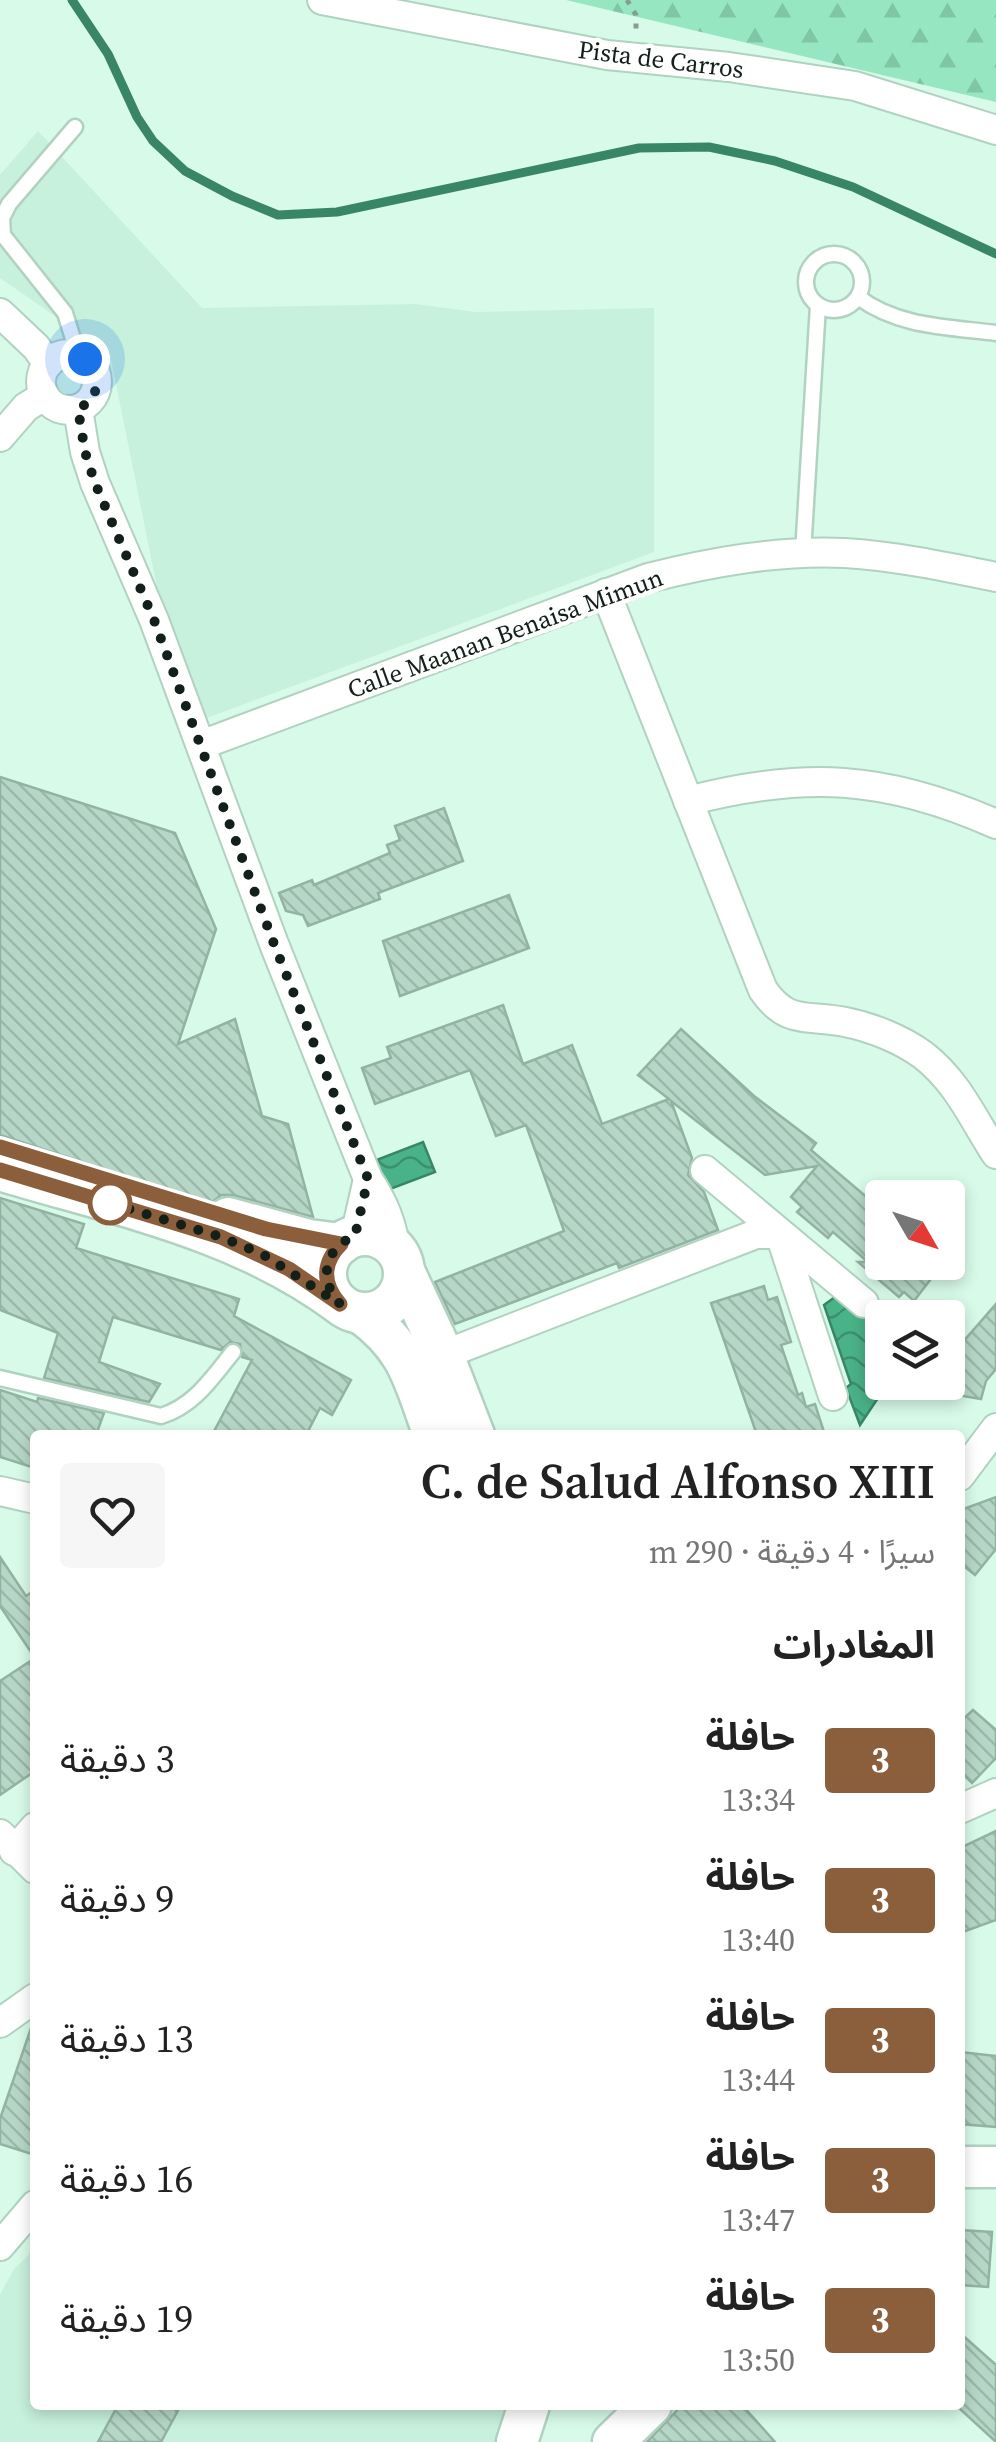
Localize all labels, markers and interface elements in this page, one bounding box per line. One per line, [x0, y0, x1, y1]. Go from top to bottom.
street label: Pista de Carros [576, 32, 746, 86]
your location [60, 334, 110, 384]
street label: Calle Maanan Benaisa Mimun [343, 560, 667, 706]
north arrow [865, 1180, 965, 1280]
map controls [865, 1180, 965, 1400]
unlabelled marker [89, 1182, 131, 1224]
button: layers [865, 1300, 965, 1400]
text: C. de Salud Alfonso XIII [421, 1448, 935, 1514]
button: heart [60, 1463, 165, 1568]
text: سيرًا · 4 دقيقة · 290 m [649, 1530, 935, 1574]
text: المغادرات [773, 1619, 935, 1671]
text: حافلة [706, 1711, 795, 1763]
text: 3 دقيقة [60, 1733, 174, 1785]
text: 3 [871, 1736, 889, 1784]
text: 13:34 [721, 1778, 795, 1822]
text: حافلة [706, 1851, 795, 1903]
text: 9 دقيقة [60, 1873, 174, 1925]
text: 3 [871, 1876, 889, 1924]
text: 13:40 [721, 1918, 795, 1962]
text: حافلة [706, 1991, 795, 2043]
text: 13 دقيقة [60, 2013, 193, 2065]
text: 3 [871, 2016, 889, 2064]
text: 13:44 [721, 2058, 795, 2102]
text: حافلة [706, 2131, 795, 2183]
text: 16 دقيقة [60, 2153, 193, 2205]
text: 3 [871, 2156, 889, 2204]
text: 13:47 [721, 2198, 795, 2242]
text: حافلة [706, 2271, 795, 2323]
text: 19 دقيقة [60, 2293, 193, 2345]
text: 3 [871, 2296, 889, 2344]
text: 13:50 [721, 2338, 795, 2382]

